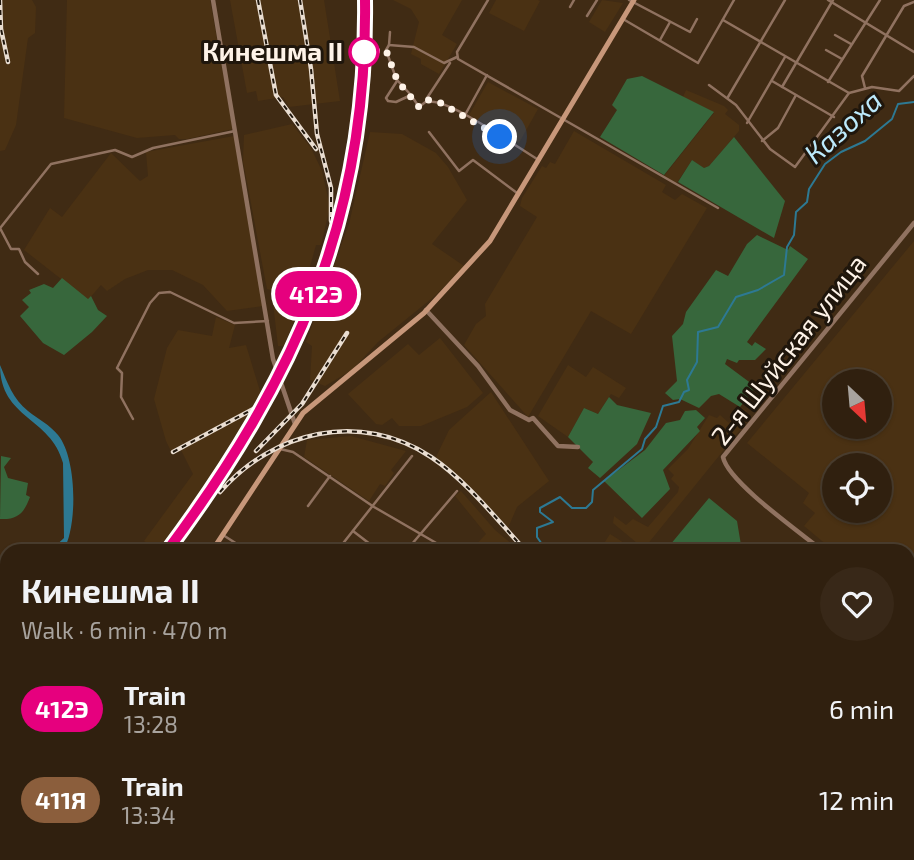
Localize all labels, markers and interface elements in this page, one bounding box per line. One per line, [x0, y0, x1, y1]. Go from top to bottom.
place label: Кинешма II [202, 35, 343, 66]
marker: Кинешма II [349, 37, 379, 67]
water label: Казоха [797, 83, 888, 170]
your location [482, 119, 517, 154]
street label: 2-я Шуйская улица [704, 248, 873, 451]
line badge: 412Э [267, 271, 365, 317]
text: 412Э [289, 279, 343, 308]
north arrow [822, 369, 892, 439]
map controls [822, 369, 892, 523]
button: locate [822, 453, 892, 523]
button: heart [820, 567, 894, 641]
text: Кинешма II [21, 570, 200, 610]
text: Walk · 6 min · 470 m [21, 616, 227, 644]
text: Train [124, 679, 186, 710]
text: 6 min [829, 693, 894, 724]
text: 412Э [35, 694, 89, 723]
text: 13:28 [124, 710, 178, 738]
text: Train [121, 770, 184, 801]
text: 12 min [819, 784, 894, 815]
text: 411Я [35, 785, 86, 814]
text: 13:34 [121, 801, 176, 829]

